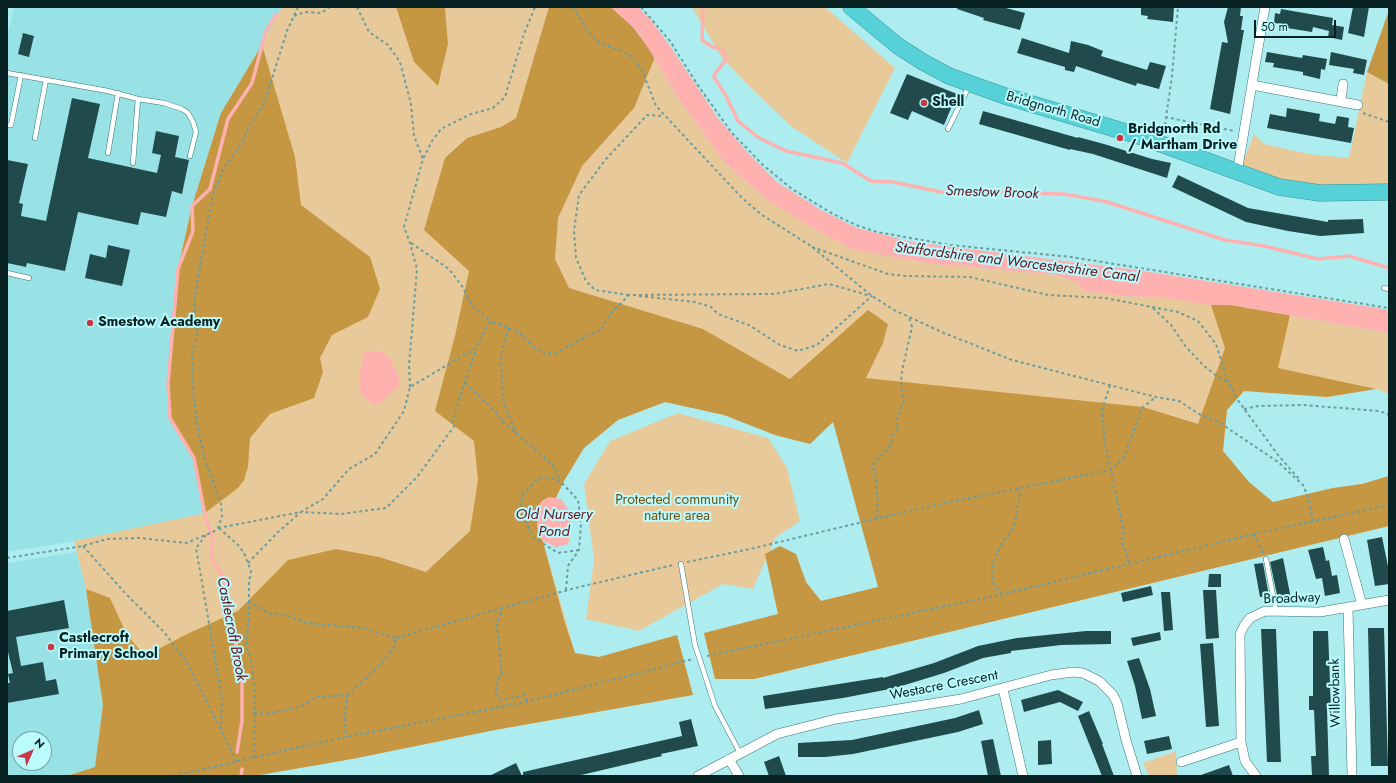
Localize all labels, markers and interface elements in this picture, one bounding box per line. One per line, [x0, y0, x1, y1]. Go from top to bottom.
scale bar [1256, 12, 1338, 38]
text: 50 m [1261, 18, 1288, 36]
street label: Bridgnorth Road [1004, 89, 1102, 131]
place label: Shell [932, 95, 964, 111]
marker: Shell [919, 98, 929, 108]
place label: Bridgnorth Rd / Martham Drive [1128, 122, 1237, 154]
marker: Bridgnorth Rd / Martham Drive [1115, 133, 1125, 143]
water label: Smestow Brook [945, 182, 1039, 204]
water label: Staffordshire and Worcestershire Canal [894, 239, 1140, 287]
place label: Smestow Academy [98, 315, 220, 331]
marker: Smestow Academy [85, 318, 95, 328]
park label: Protected community nature area [615, 493, 739, 526]
water label: Old Nursery Pond [516, 506, 592, 541]
water label: Castlecroft Brook [212, 575, 250, 683]
street label: Broadway [1263, 590, 1321, 608]
place label: Castlecroft Primary School [59, 631, 158, 664]
marker: Castlecroft Primary School [46, 642, 56, 652]
street label: Willowbank [1327, 658, 1345, 728]
street label: Westacre Crescent [888, 667, 1000, 705]
north arrow [12, 731, 52, 771]
text: N [31, 734, 49, 752]

